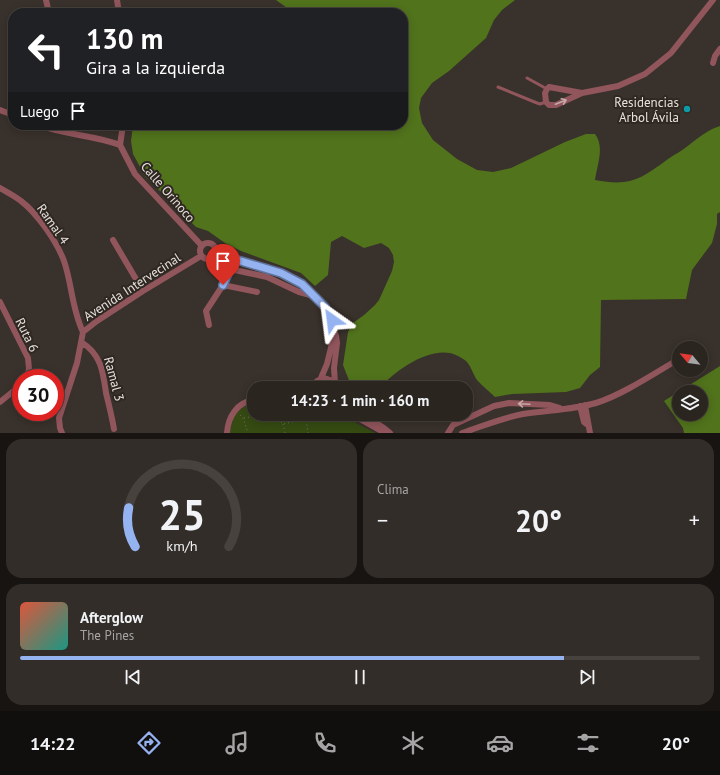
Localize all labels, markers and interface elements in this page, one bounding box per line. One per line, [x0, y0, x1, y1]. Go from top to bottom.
text: 130 m [86, 20, 163, 57]
icon: left [20, 24, 72, 76]
text: Gira a la izquierda [86, 56, 225, 79]
place label: Residencias Arbol Ávila [614, 94, 679, 126]
one-way arrow [555, 98, 567, 106]
icon: arrive [67, 100, 89, 122]
text: Luego [20, 102, 59, 121]
marker: Residencias Arbol Ávila [682, 104, 692, 114]
street label: Calle Orinoco [137, 158, 199, 226]
street label: Ramal 4 [33, 201, 73, 247]
pin [206, 244, 240, 285]
street label: Avenida Intervecinal [80, 249, 184, 325]
icon: arrive [212, 250, 234, 272]
position arrow [311, 299, 353, 341]
street label: Ruta 6 [11, 315, 43, 355]
north arrow [672, 341, 708, 377]
map controls [672, 341, 708, 421]
street label: Ramal 3 [100, 355, 128, 403]
speed limit sign: 30 [12, 369, 64, 421]
button: layers [672, 385, 708, 421]
text: 14:23 · 1 min · 160 m [291, 391, 429, 410]
one-way arrow [517, 400, 530, 408]
text: Clima [377, 481, 409, 498]
text: 25 [158, 487, 205, 540]
text: 20° [515, 501, 562, 540]
text: − [377, 506, 388, 534]
text: + [689, 506, 700, 534]
text: km/h [166, 535, 197, 554]
text: Afterglow [80, 608, 143, 627]
text: The Pines [80, 627, 134, 644]
icon: previous [122, 666, 144, 688]
icon: pause [349, 666, 371, 688]
icon: next [576, 666, 598, 688]
icon: directions [135, 729, 163, 757]
icon: music [223, 729, 251, 757]
icon: phone [311, 729, 339, 757]
icon: climate [399, 729, 427, 757]
icon: car [486, 729, 514, 757]
icon: filters [574, 729, 602, 757]
text: 14:22 [30, 732, 76, 755]
text: 20° [662, 732, 690, 755]

